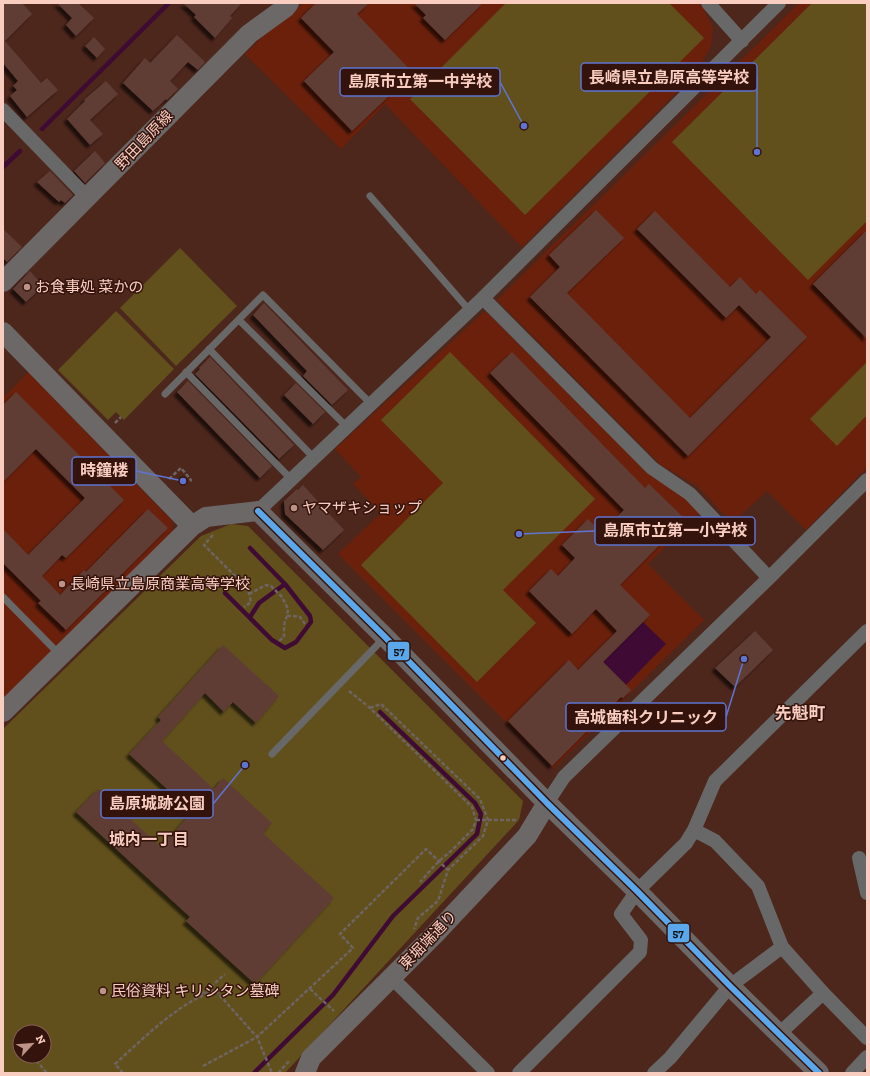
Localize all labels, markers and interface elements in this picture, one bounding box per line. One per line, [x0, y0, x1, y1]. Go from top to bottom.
callout: 長崎県立島原高等学校 [581, 63, 757, 91]
callout: 島原市立第一中学校 [340, 68, 500, 96]
text: 長崎県立島原高等学校 [589, 68, 749, 87]
text: 島原市立第一中学校 [348, 72, 492, 91]
street label: 野田島原線 [111, 107, 177, 173]
place label: お食事処 菜かの [35, 278, 143, 296]
marker: お食事処 菜かの [22, 282, 32, 292]
callout: 時鐘楼 [72, 457, 136, 485]
text: 時鐘楼 [80, 461, 129, 480]
place label: ヤマザキショップ [302, 499, 422, 517]
marker: ヤマザキショップ [289, 503, 299, 513]
callout: 島原市立第一小学校 [595, 517, 755, 545]
text: 島原市立第一小学校 [603, 521, 747, 540]
place label: 長崎県立島原商業高等学校 [70, 575, 250, 593]
marker: 長崎県立島原商業高等学校 [57, 579, 67, 589]
line badge: 57 [387, 641, 410, 661]
text: 57 [393, 645, 405, 658]
callout: 高城歯科クリニック [566, 703, 726, 731]
district label: 先魁町 [775, 703, 826, 723]
text: 高城歯科クリニック [574, 708, 718, 727]
unlabelled marker [498, 753, 508, 763]
callout: 島原城跡公園 [101, 790, 213, 818]
text: 島原城跡公園 [109, 794, 205, 813]
district label: 城内一丁目 [109, 830, 189, 849]
street label: 東堀端通り [395, 907, 461, 973]
line badge: 57 [667, 923, 690, 943]
text: 57 [672, 927, 684, 940]
place label: 民俗資料 キリシタン墓碑 [111, 982, 279, 1000]
marker: 民俗資料 キリシタン墓碑 [98, 986, 108, 996]
north arrow [12, 1024, 52, 1064]
text: N [33, 1033, 48, 1047]

